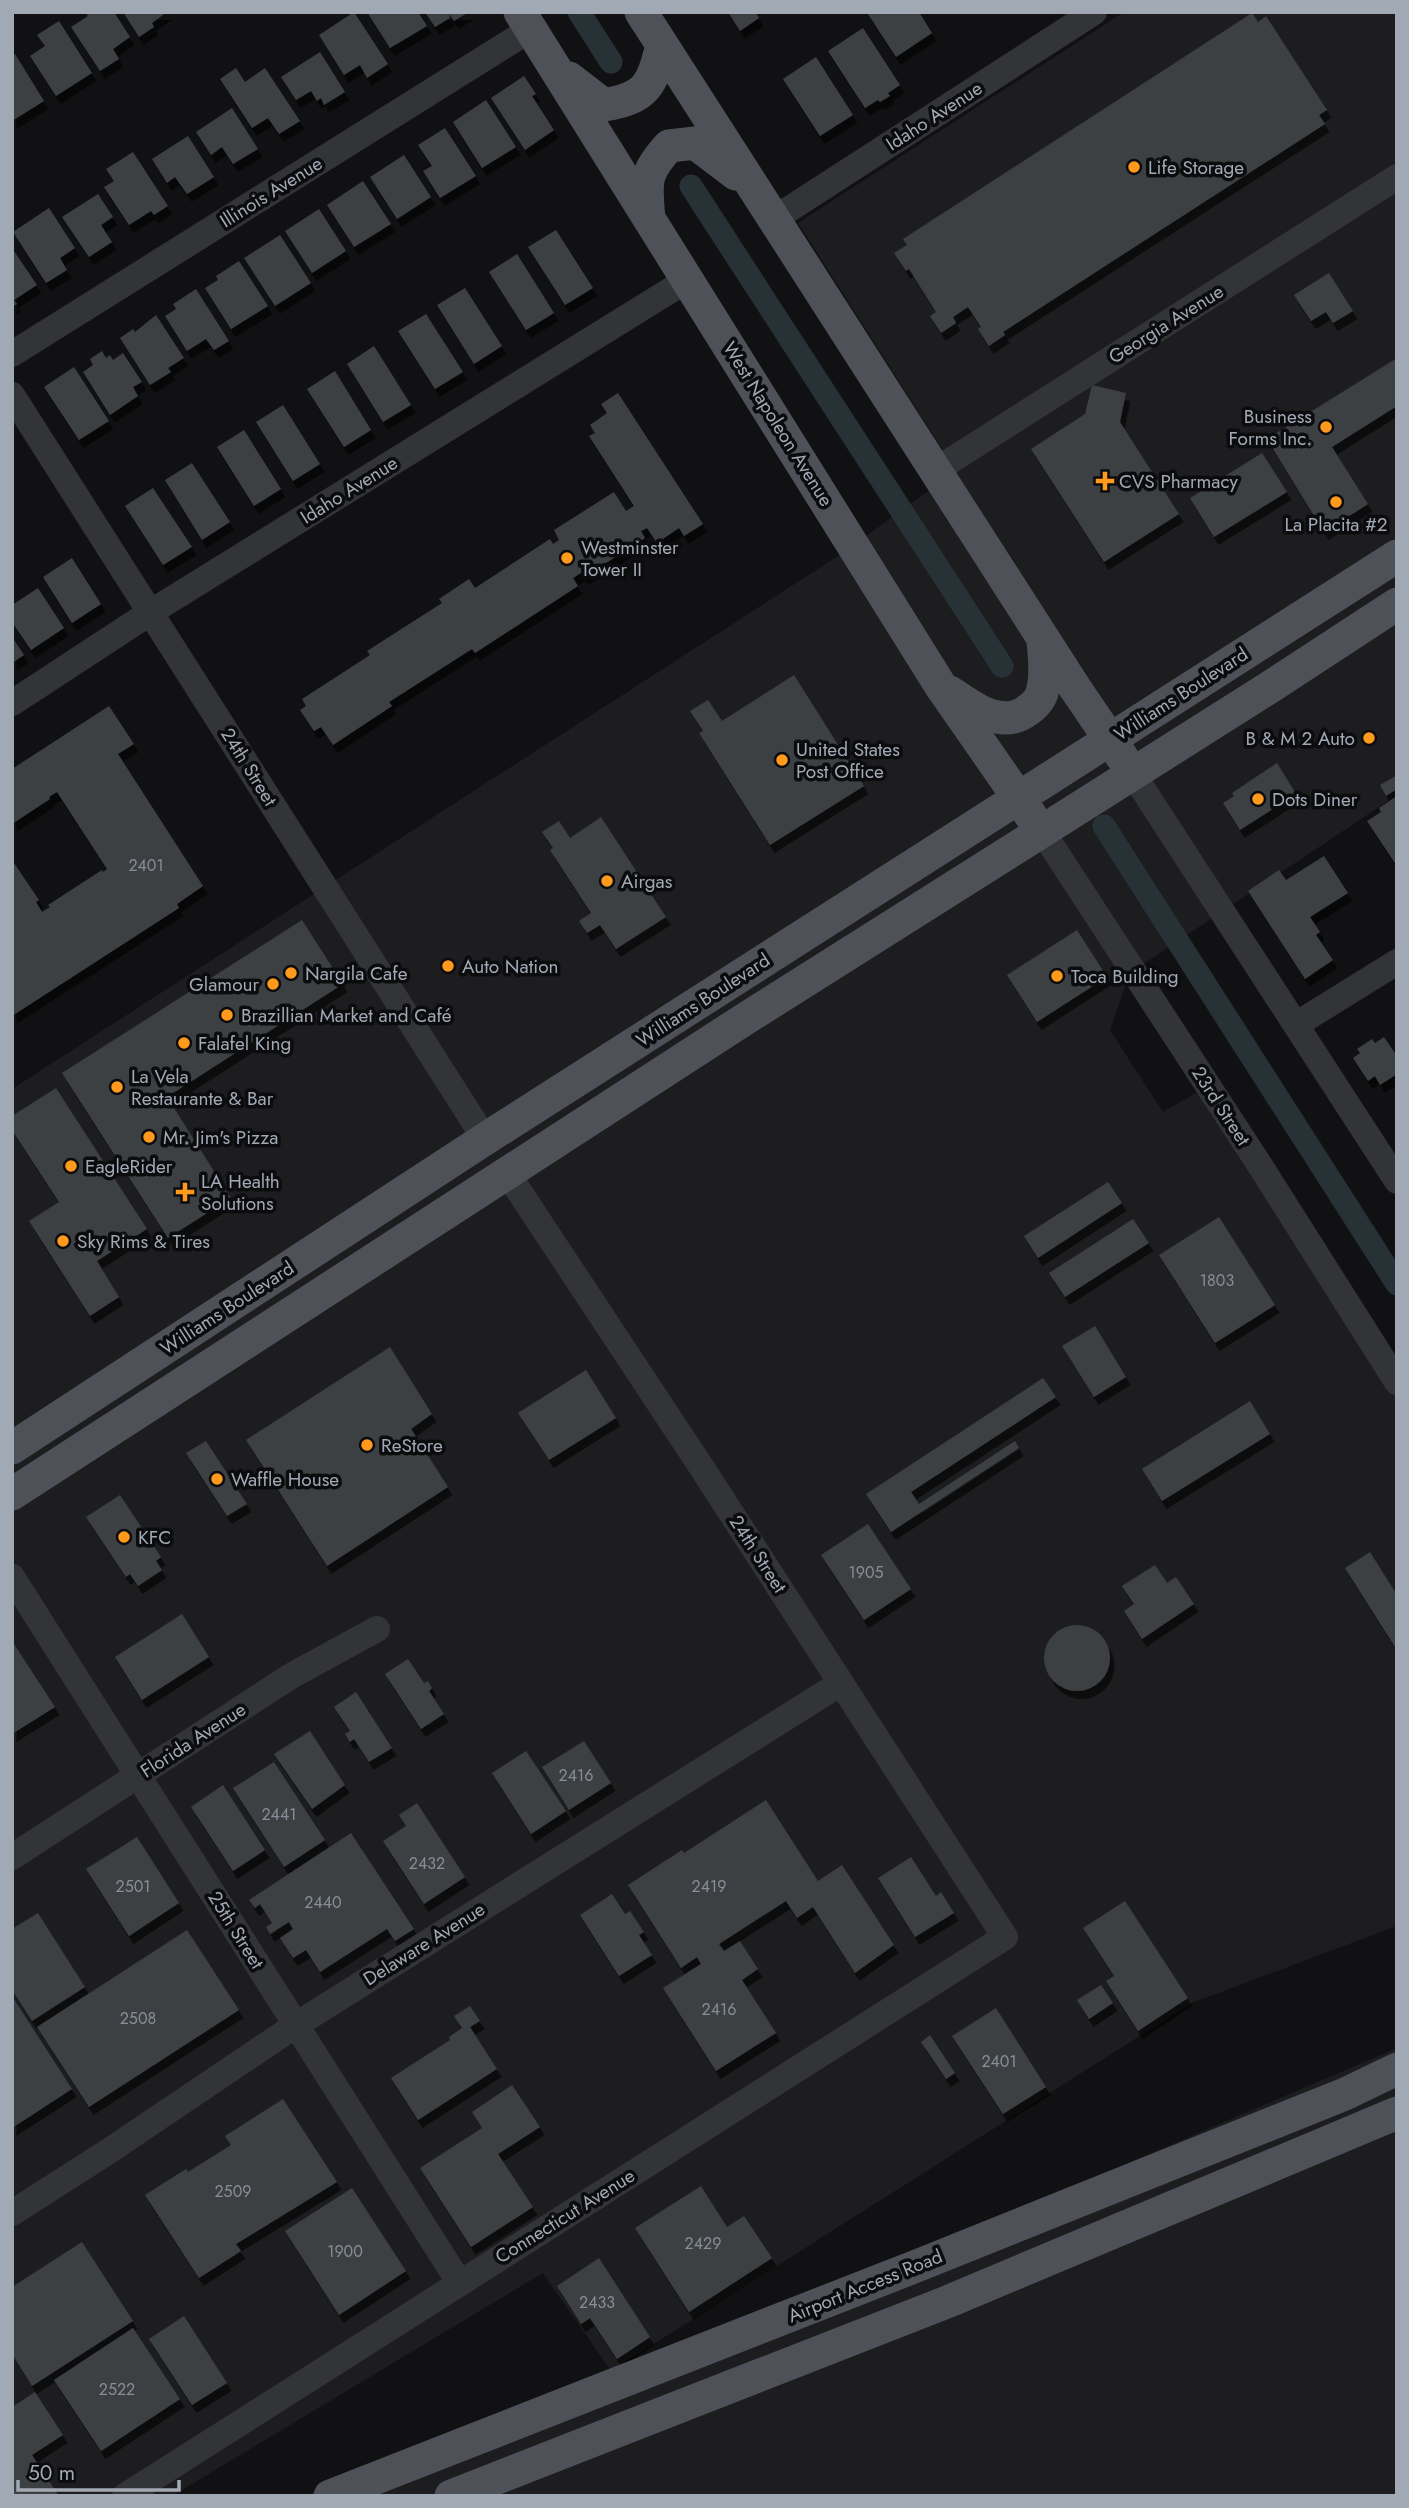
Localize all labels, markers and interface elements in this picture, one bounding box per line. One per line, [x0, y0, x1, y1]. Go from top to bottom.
street label: Idaho Avenue [881, 75, 988, 157]
street label: Illinois Avenue [215, 150, 328, 234]
place label: Life Storage [1148, 154, 1244, 181]
marker: Life Storage [1126, 159, 1142, 175]
street label: Georgia Avenue [1103, 278, 1229, 370]
street label: West Napoleon Avenue [716, 337, 840, 512]
place label: Business Forms Inc. [1229, 403, 1312, 452]
marker: Business Forms Inc. [1318, 419, 1334, 435]
street label: Idaho Avenue [295, 449, 403, 531]
place label: CVS Pharmacy [1119, 468, 1238, 495]
marker: CVS Pharmacy [1097, 473, 1113, 489]
marker: La Placita #2 [1328, 494, 1344, 510]
place label: La Placita #2 [1284, 511, 1388, 538]
place label: Westminster Tower II [581, 534, 679, 583]
marker: Westminster Tower II [559, 550, 575, 566]
street label: Williams Boulevard [1109, 641, 1253, 747]
street label: 24th Street [214, 723, 284, 812]
place label: B & M 2 Auto [1246, 725, 1355, 752]
marker: B & M 2 Auto [1361, 730, 1377, 746]
place label: United States Post Office [796, 736, 900, 785]
marker: United States Post Office [774, 752, 790, 768]
place label: Dots Diner [1272, 786, 1358, 813]
marker: Dots Diner [1250, 791, 1266, 807]
house number: 2401 [128, 854, 164, 877]
place label: Airgas [621, 868, 673, 895]
marker: Airgas [599, 873, 615, 889]
street label: Williams Boulevard [631, 947, 775, 1053]
place label: Auto Nation [462, 953, 558, 980]
marker: Auto Nation [440, 958, 456, 974]
place label: Nargila Cafe [305, 960, 408, 987]
place label: Toca Building [1071, 963, 1179, 990]
marker: Nargila Cafe [283, 965, 299, 981]
marker: Toca Building [1049, 968, 1065, 984]
place label: Glamour [189, 971, 259, 998]
marker: Glamour [265, 976, 281, 992]
place label: Brazillian Market and Café [241, 1002, 452, 1029]
marker: Brazillian Market and Café [219, 1007, 235, 1023]
place label: Falafel King [198, 1030, 291, 1057]
marker: Falafel King [176, 1035, 192, 1051]
street label: 23rd Street [1185, 1061, 1257, 1151]
place label: La Vela Restaurante & Bar [131, 1063, 274, 1112]
marker: La Vela Restaurante & Bar [109, 1079, 125, 1095]
place label: Mr. Jim's Pizza [163, 1124, 278, 1151]
marker: Mr. Jim's Pizza [141, 1129, 157, 1145]
place label: EagleRider [85, 1153, 173, 1180]
marker: EagleRider [63, 1158, 79, 1174]
place label: LA Health Solutions [201, 1168, 280, 1217]
marker: LA Health Solutions [175, 1182, 195, 1202]
place label: Sky Rims & Tires [77, 1228, 210, 1255]
marker: Sky Rims & Tires [55, 1233, 71, 1249]
street label: Williams Boulevard [155, 1255, 299, 1361]
house number: 1803 [1200, 1269, 1234, 1292]
place label: ReStore [381, 1432, 443, 1459]
marker: ReStore [359, 1437, 375, 1453]
place label: Waffle House [231, 1466, 339, 1493]
marker: Waffle House [209, 1471, 225, 1487]
street label: 24th Street [723, 1510, 793, 1598]
place label: KFC [138, 1524, 171, 1551]
marker: KFC [116, 1529, 132, 1545]
house number: 1905 [848, 1561, 884, 1584]
street label: Florida Avenue [135, 1696, 251, 1784]
house number: 2416 [559, 1764, 593, 1787]
house number: 2441 [262, 1803, 296, 1826]
house number: 2432 [409, 1852, 445, 1875]
house number: 2501 [116, 1875, 150, 1898]
house number: 2419 [692, 1875, 726, 1898]
street label: 25th Street [201, 1886, 271, 1974]
house number: 2440 [304, 1891, 342, 1914]
street label: Delaware Avenue [358, 1896, 490, 1992]
house number: 2416 [702, 1998, 736, 2021]
house number: 2508 [120, 2007, 156, 2030]
house number: 2401 [981, 2050, 1017, 2073]
street label: Connecticut Avenue [490, 2162, 640, 2270]
house number: 2509 [215, 2180, 251, 2203]
house number: 2429 [685, 2232, 721, 2255]
house number: 1900 [327, 2240, 363, 2263]
street label: Airport Access Road [784, 2243, 946, 2329]
house number: 2433 [579, 2291, 615, 2314]
house number: 2522 [99, 2378, 135, 2401]
scale bar [18, 2448, 178, 2492]
text: 50 m [28, 2458, 75, 2488]

